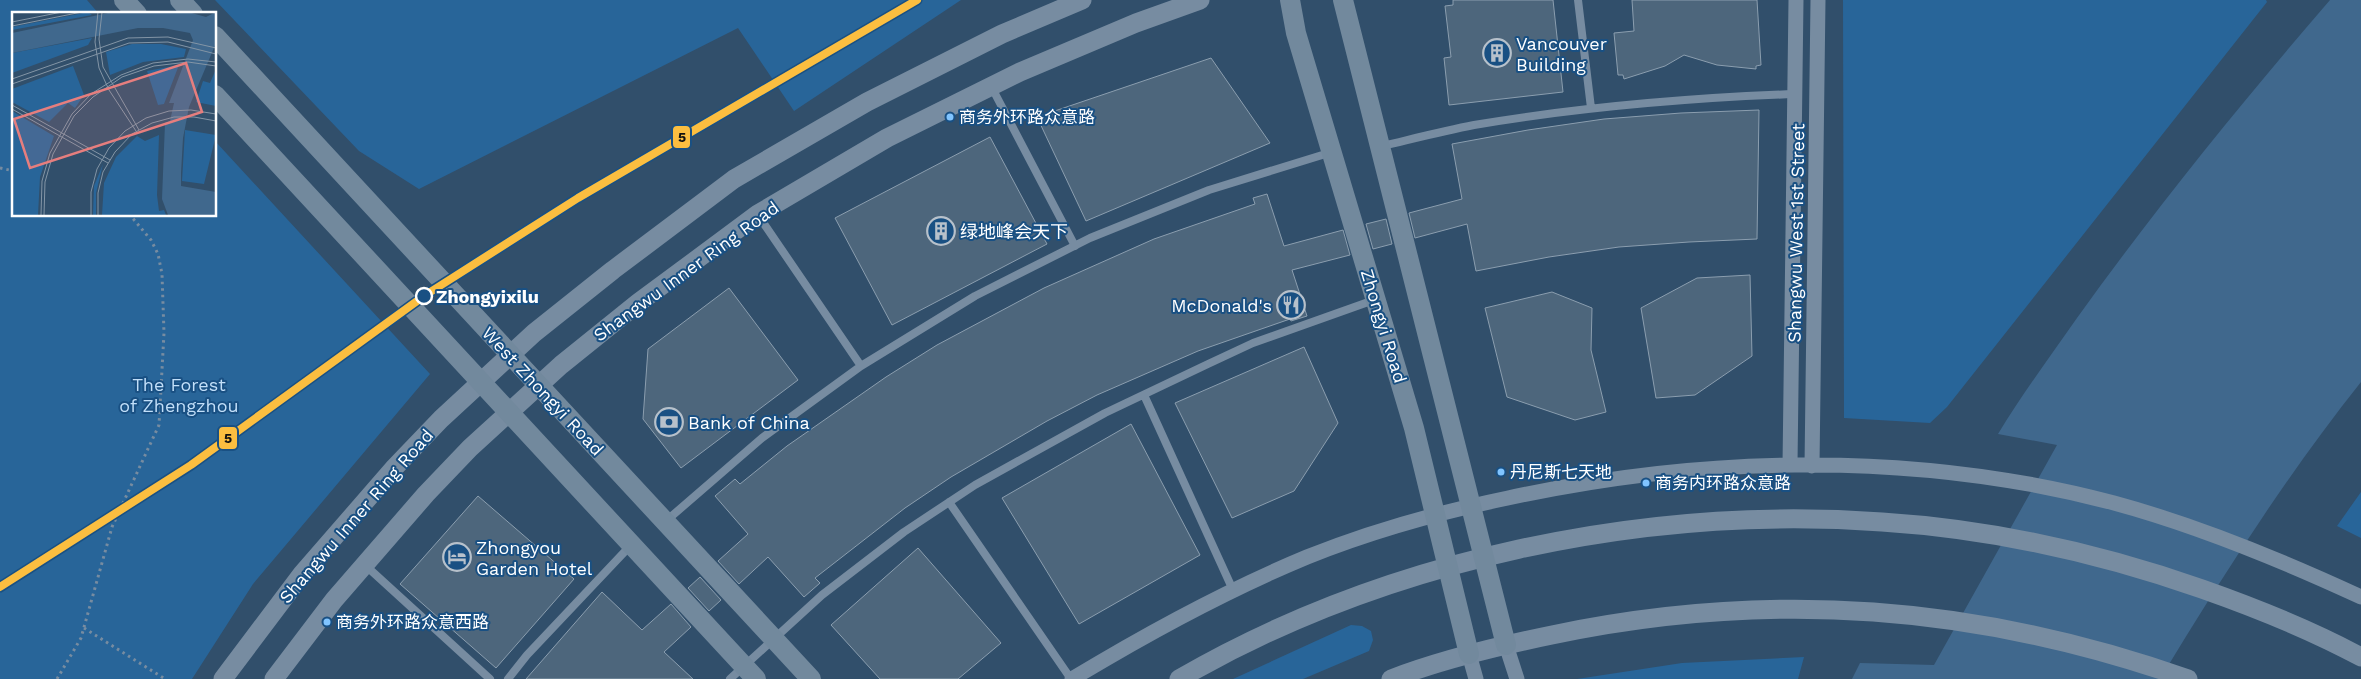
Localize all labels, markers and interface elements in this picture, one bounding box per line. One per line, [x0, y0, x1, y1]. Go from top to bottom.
inset map [12, 12, 216, 216]
place label: Vancouver Building [1516, 33, 1607, 75]
building icon: Vancouver Building [1482, 38, 1512, 68]
place label: 商务外环路众意路 [959, 107, 1095, 127]
marker: 商务外环路众意路 [945, 112, 955, 122]
street label: Shangwu West 1st Street [1784, 123, 1808, 343]
line badge: 5 [672, 125, 691, 149]
text: 5 [678, 129, 686, 145]
street label: Shangwu Inner Ring Road [589, 197, 783, 345]
building icon: 绿地峰会天下 [926, 216, 956, 246]
place label: 绿地峰会天下 [960, 221, 1068, 242]
street label: Zhongyi Road [1357, 266, 1411, 386]
place label: Zhongyixilu [436, 286, 539, 307]
marker: Zhongyixilu [415, 287, 433, 305]
restaurant icon: McDonald's [1276, 290, 1306, 320]
place label: McDonald's [1171, 295, 1272, 316]
street label: West Zhongyi Road [478, 322, 608, 460]
park label: The Forest of Zhengzhou [119, 374, 239, 416]
bank icon: Bank of China [654, 407, 684, 437]
place label: Bank of China [688, 412, 810, 433]
street label: Shangwu Inner Ring Road [275, 425, 437, 607]
line badge: 5 [218, 426, 238, 450]
text: 5 [224, 430, 232, 446]
place label: 丹尼斯七天地 [1510, 462, 1612, 482]
marker: 丹尼斯七天地 [1496, 467, 1506, 477]
place label: 商务内环路众意路 [1655, 473, 1791, 493]
marker: 商务内环路众意路 [1641, 478, 1651, 488]
place label: Zhongyou Garden Hotel [476, 537, 593, 579]
hotel icon: Zhongyou Garden Hotel [442, 542, 472, 572]
place label: 商务外环路众意西路 [336, 612, 489, 632]
marker: 商务外环路众意西路 [322, 617, 332, 627]

